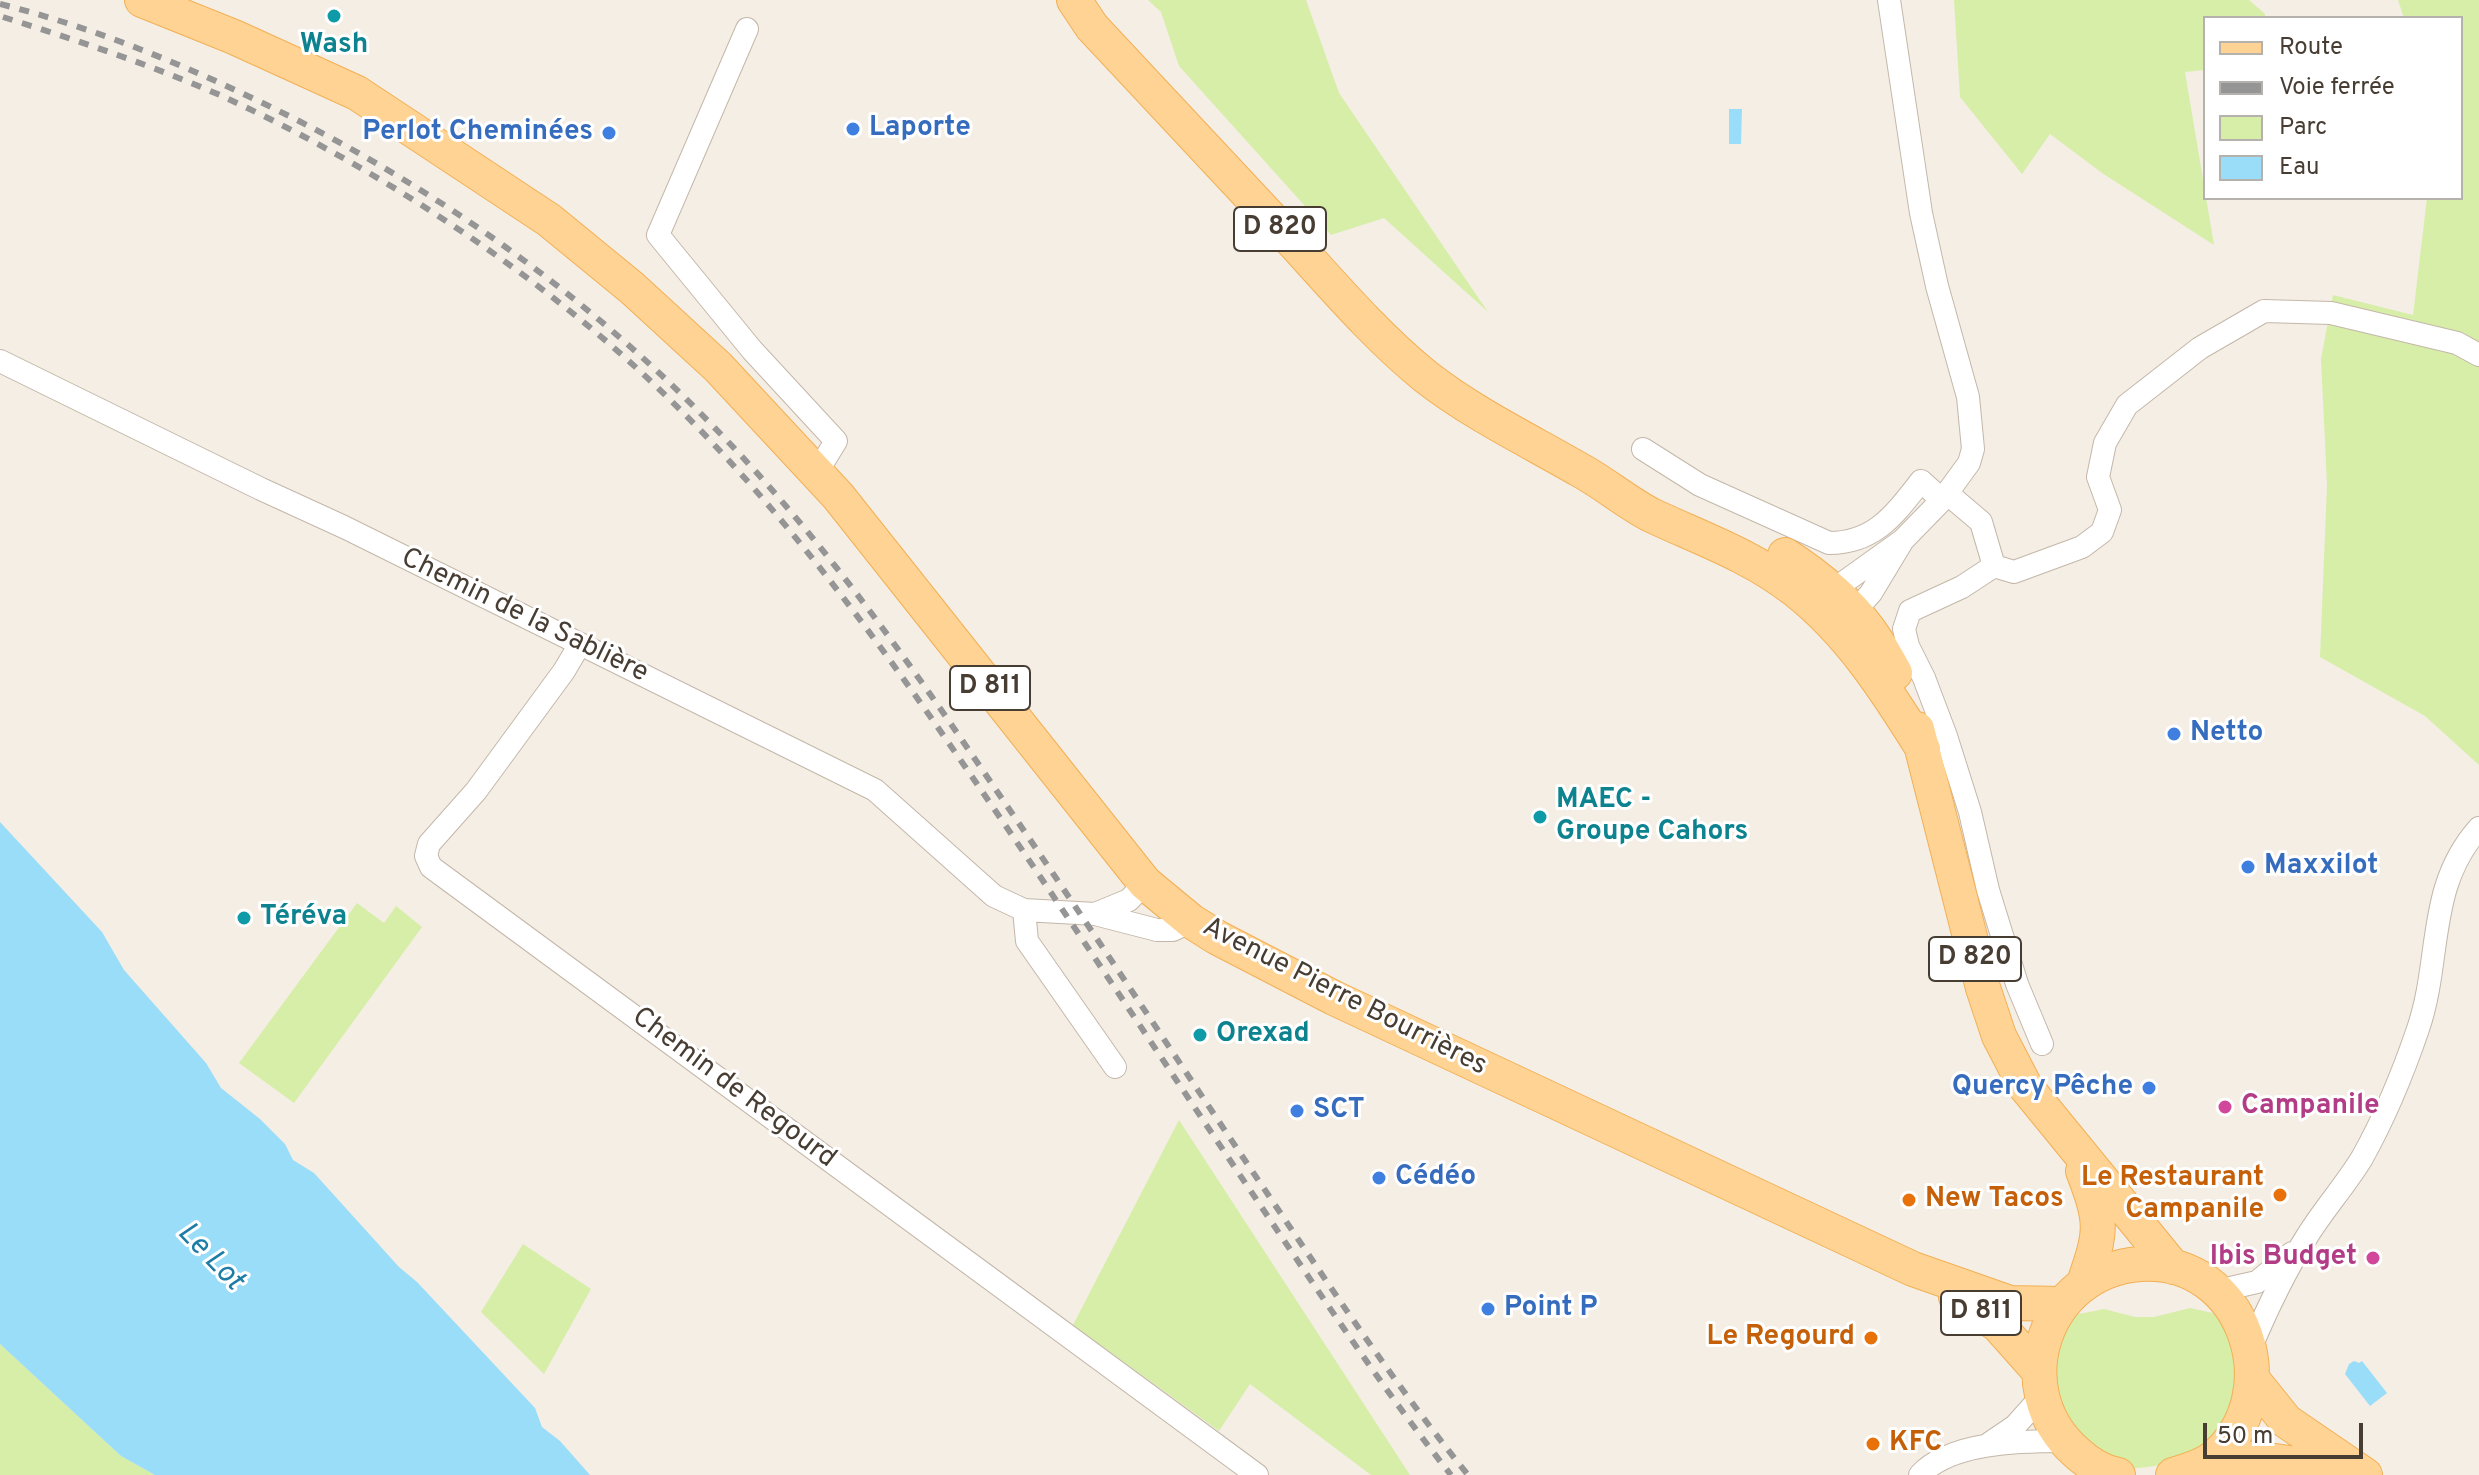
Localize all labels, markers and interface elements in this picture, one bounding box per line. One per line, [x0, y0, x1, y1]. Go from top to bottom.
marker: Wash [325, 7, 343, 25]
legend [2203, 16, 2463, 200]
place label: Wash [300, 29, 368, 63]
text: Route [2279, 33, 2343, 63]
text: Voie ferrée [2279, 73, 2395, 103]
place label: Laporte [869, 112, 971, 146]
text: Parc [2279, 113, 2327, 143]
place label: Perlot Cheminées [362, 116, 593, 150]
marker: Laporte [844, 120, 862, 138]
marker: Perlot Cheminées [600, 124, 618, 142]
text: Eau [2279, 153, 2319, 183]
road number: D 820 [1234, 207, 1326, 251]
street label: Chemin de la Sablière [395, 543, 653, 691]
road number: D 811 [950, 666, 1030, 710]
place label: Netto [2190, 717, 2263, 751]
marker: Netto [2165, 725, 2183, 743]
place label: MAEC - Groupe Cahors [1556, 784, 1748, 850]
marker: MAEC - Groupe Cahors [1531, 808, 1549, 826]
place label: Maxxilot [2264, 850, 2378, 884]
marker: Maxxilot [2239, 858, 2257, 876]
place label: Téréva [260, 901, 347, 935]
marker: Téréva [235, 909, 253, 927]
street label: Avenue Pierre Bourrières [1196, 912, 1492, 1084]
road number: D 820 [1929, 937, 2021, 981]
street label: Chemin de Regourd [624, 1001, 842, 1177]
place label: Orexad [1216, 1018, 1310, 1052]
marker: Orexad [1191, 1026, 1209, 1044]
place label: Quercy Pêche [1952, 1071, 2133, 1105]
marker: Quercy Pêche [2140, 1079, 2158, 1097]
place label: Campanile [2241, 1090, 2380, 1124]
place label: SCT [1313, 1094, 1365, 1128]
marker: Campanile [2216, 1098, 2234, 1116]
marker: SCT [1288, 1102, 1306, 1120]
place label: Cédéo [1395, 1161, 1476, 1195]
place label: Le Restaurant Campanile [2081, 1162, 2264, 1228]
marker: Cédéo [1370, 1169, 1388, 1187]
place label: New Tacos [1925, 1183, 2064, 1217]
marker: Le Restaurant Campanile [2271, 1186, 2289, 1204]
marker: New Tacos [1900, 1191, 1918, 1209]
water label: Le Lot [168, 1216, 250, 1300]
place label: Ibis Budget [2210, 1241, 2357, 1275]
marker: Ibis Budget [2364, 1249, 2382, 1267]
road number: D 811 [1941, 1291, 2021, 1335]
place label: Point P [1504, 1292, 1597, 1326]
marker: Point P [1479, 1300, 1497, 1318]
place label: Le Regourd [1707, 1321, 1855, 1355]
marker: Le Regourd [1862, 1329, 1880, 1347]
scale bar [2207, 1407, 2367, 1457]
text: 50 m [2217, 1422, 2273, 1452]
place label: KFC [1889, 1427, 1942, 1461]
marker: KFC [1864, 1435, 1882, 1453]

